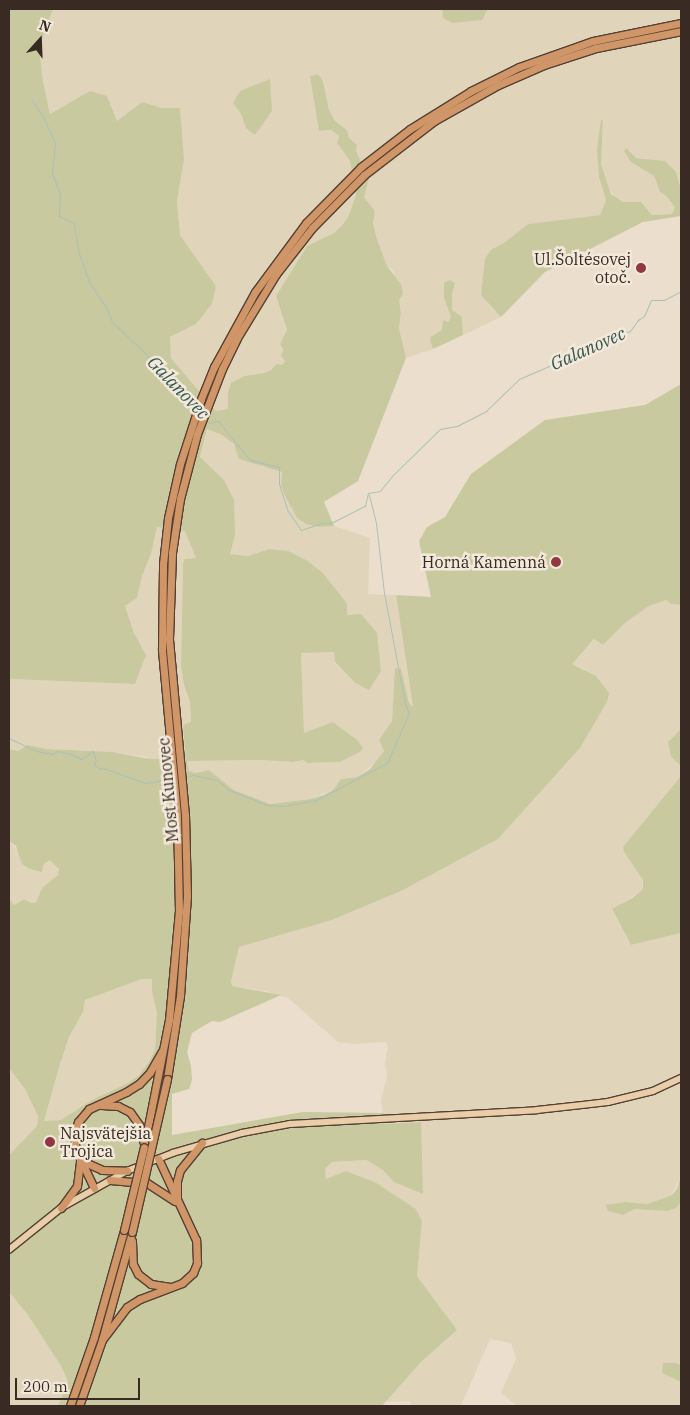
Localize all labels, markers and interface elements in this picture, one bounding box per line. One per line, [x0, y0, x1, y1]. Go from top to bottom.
north arrow [15, 15, 65, 65]
text: N [37, 16, 53, 36]
place label: Ul.Šoltésovej otoč. [534, 249, 631, 287]
marker: Ul.Šoltésovej otoč. [635, 262, 647, 274]
water label: Galanovec [547, 323, 629, 375]
water label: Galanovec [143, 352, 213, 424]
place label: Horná Kamenná [422, 552, 546, 572]
marker: Horná Kamenná [550, 556, 562, 568]
street label: Most Kunovec [154, 737, 182, 843]
place label: Najsvätejšia Trojica [60, 1123, 151, 1161]
marker: Najsvätejšia Trojica [44, 1136, 56, 1148]
scale bar [18, 1368, 142, 1400]
text: 200 m [23, 1377, 68, 1396]

